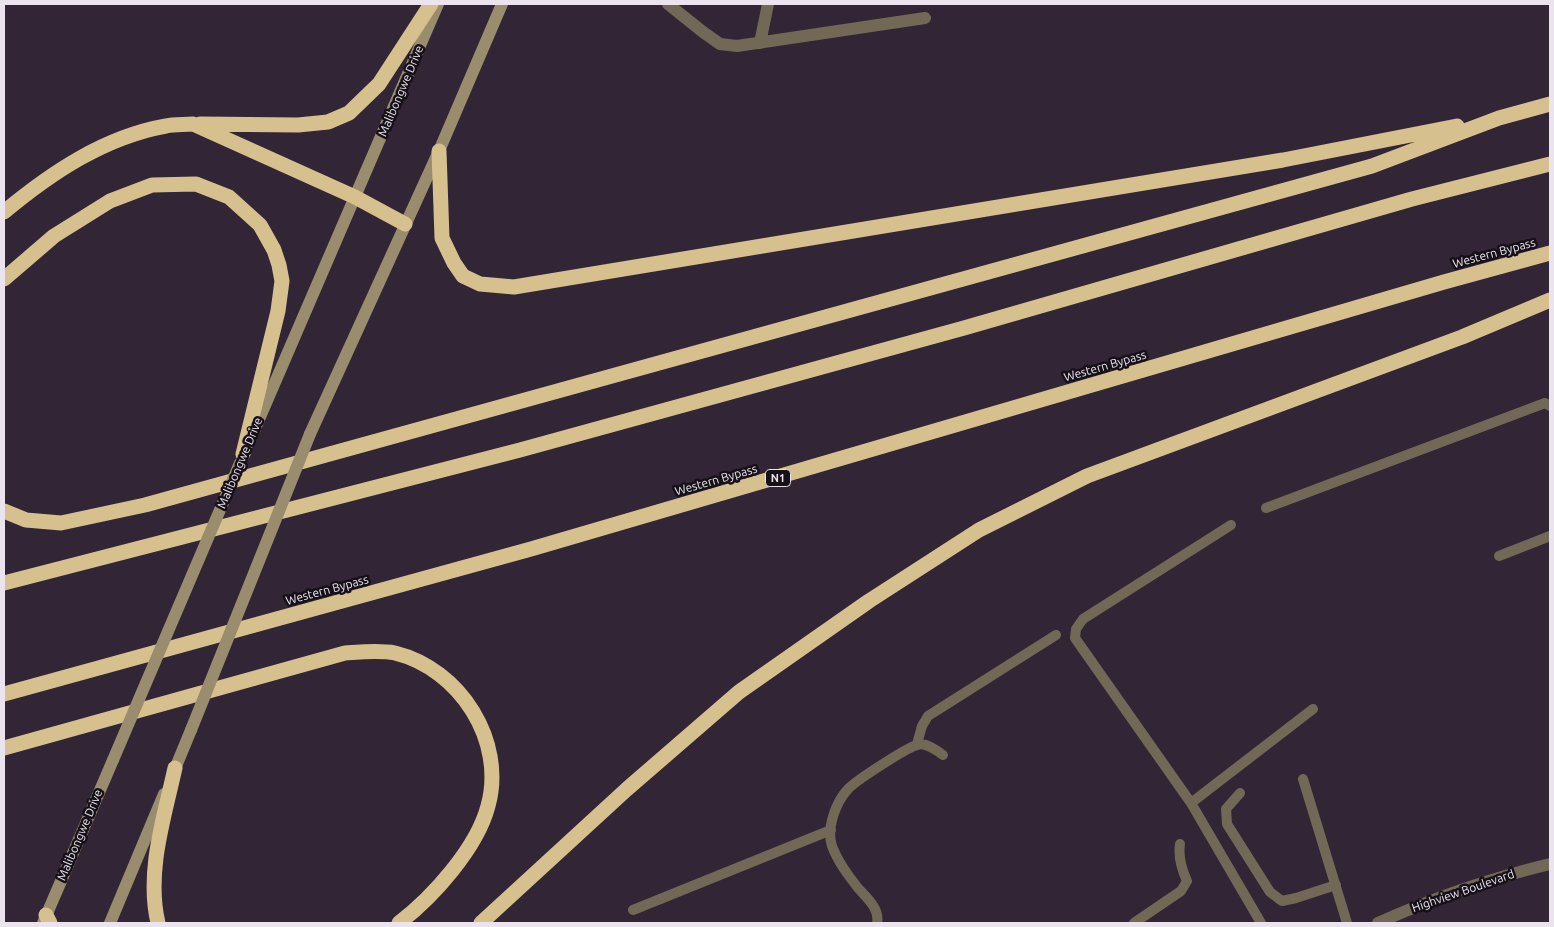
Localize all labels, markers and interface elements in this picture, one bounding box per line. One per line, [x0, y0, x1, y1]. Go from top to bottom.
street label: Malibongwe Drive [375, 43, 427, 139]
street label: Western Bypass [1451, 235, 1537, 271]
street label: Western Bypass [1062, 347, 1148, 385]
street label: Malibongwe Drive [214, 415, 266, 511]
street label: Western Bypass [673, 461, 759, 499]
road number: N1 [766, 469, 790, 486]
street label: Western Bypass [284, 572, 370, 608]
street label: Malibongwe Drive [54, 787, 106, 883]
street label: Highview Boulevard [1410, 867, 1516, 915]

